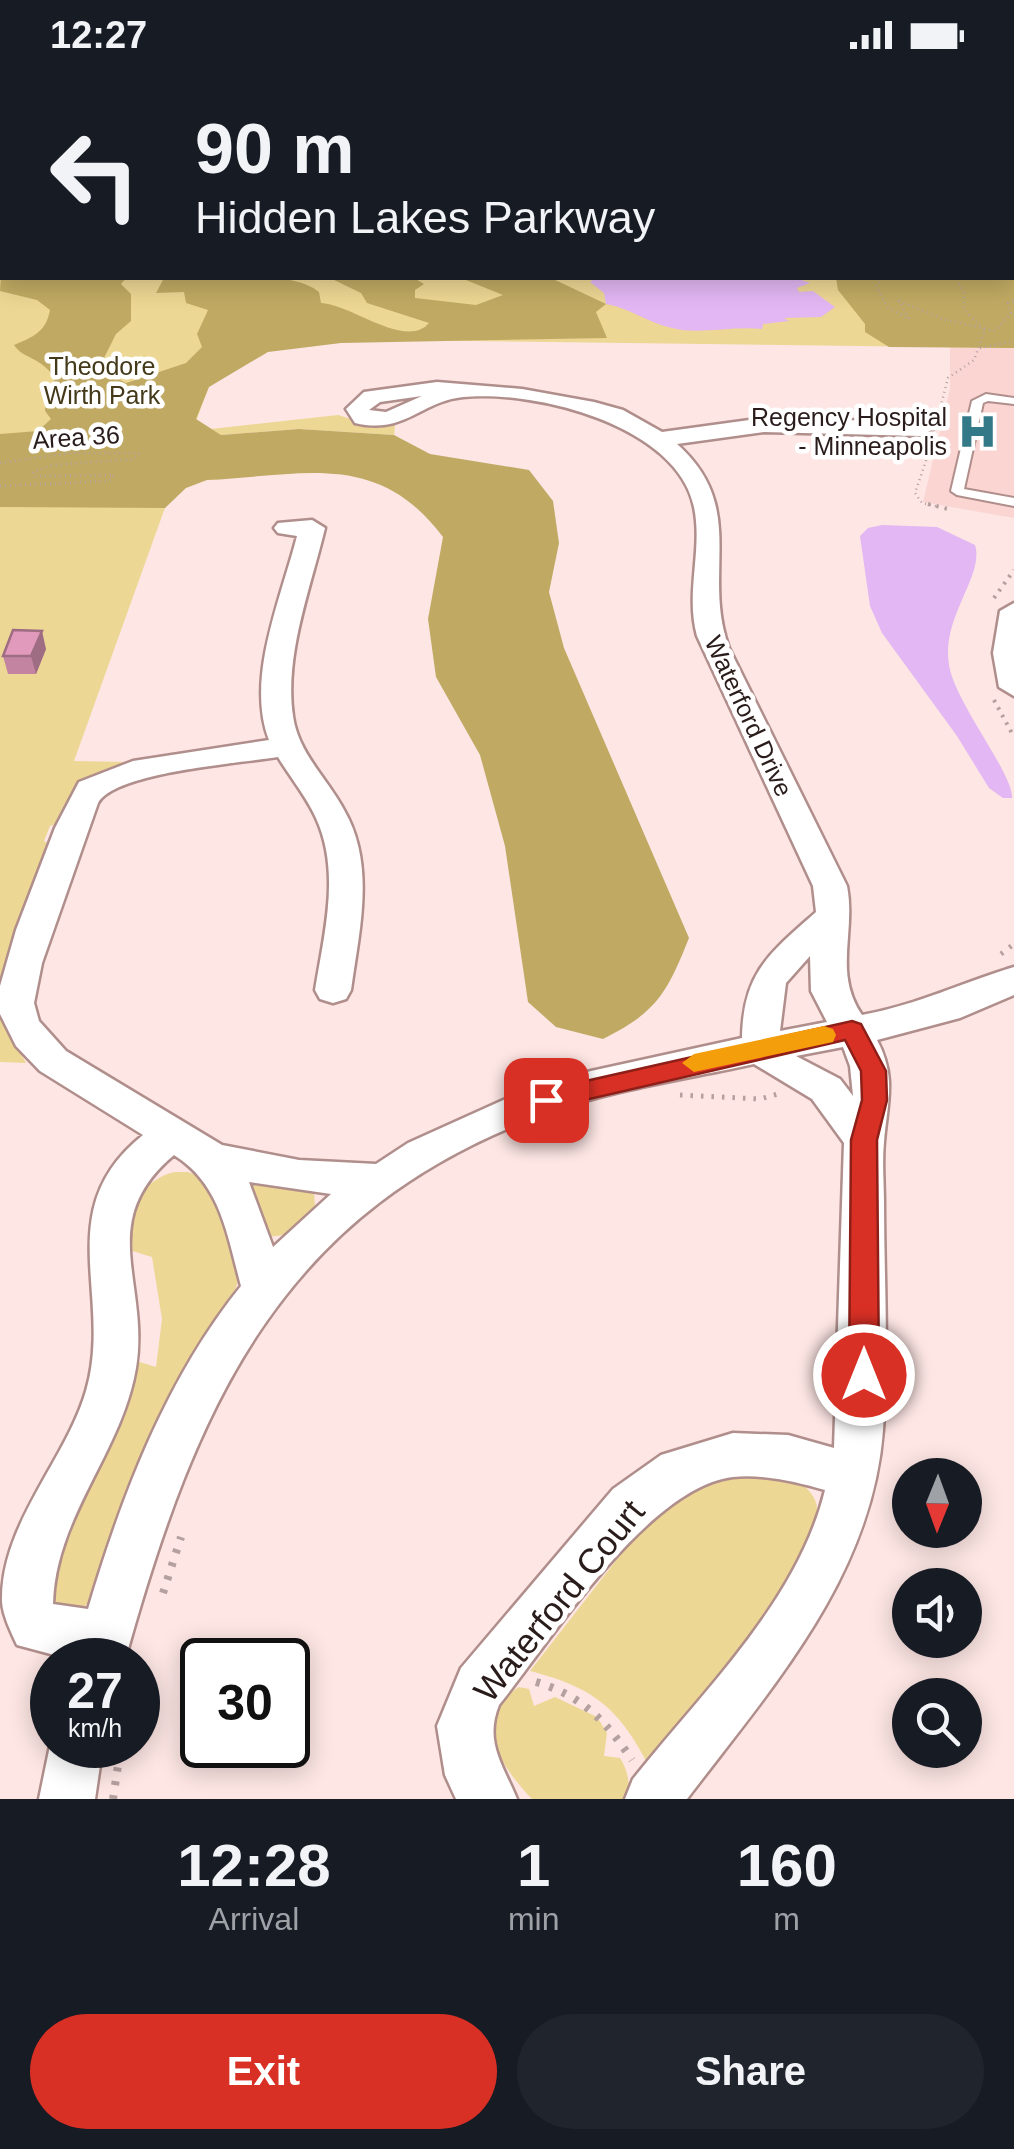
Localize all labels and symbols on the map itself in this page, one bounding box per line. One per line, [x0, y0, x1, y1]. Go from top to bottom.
park label: Theodore Wirth Park [44, 352, 161, 409]
place label: Regency Hospital - Minneapolis [751, 403, 947, 460]
hospital icon: Regency Hospital - Minneapolis [956, 410, 998, 452]
street label: Area 36 [31, 420, 121, 454]
street label: Waterford Drive [700, 631, 798, 801]
pin [504, 1058, 589, 1143]
position arrow [812, 1323, 916, 1427]
north arrow [892, 1458, 982, 1548]
street label: Waterford Court [466, 1492, 652, 1709]
speed limit sign: 30 [180, 1638, 310, 1768]

